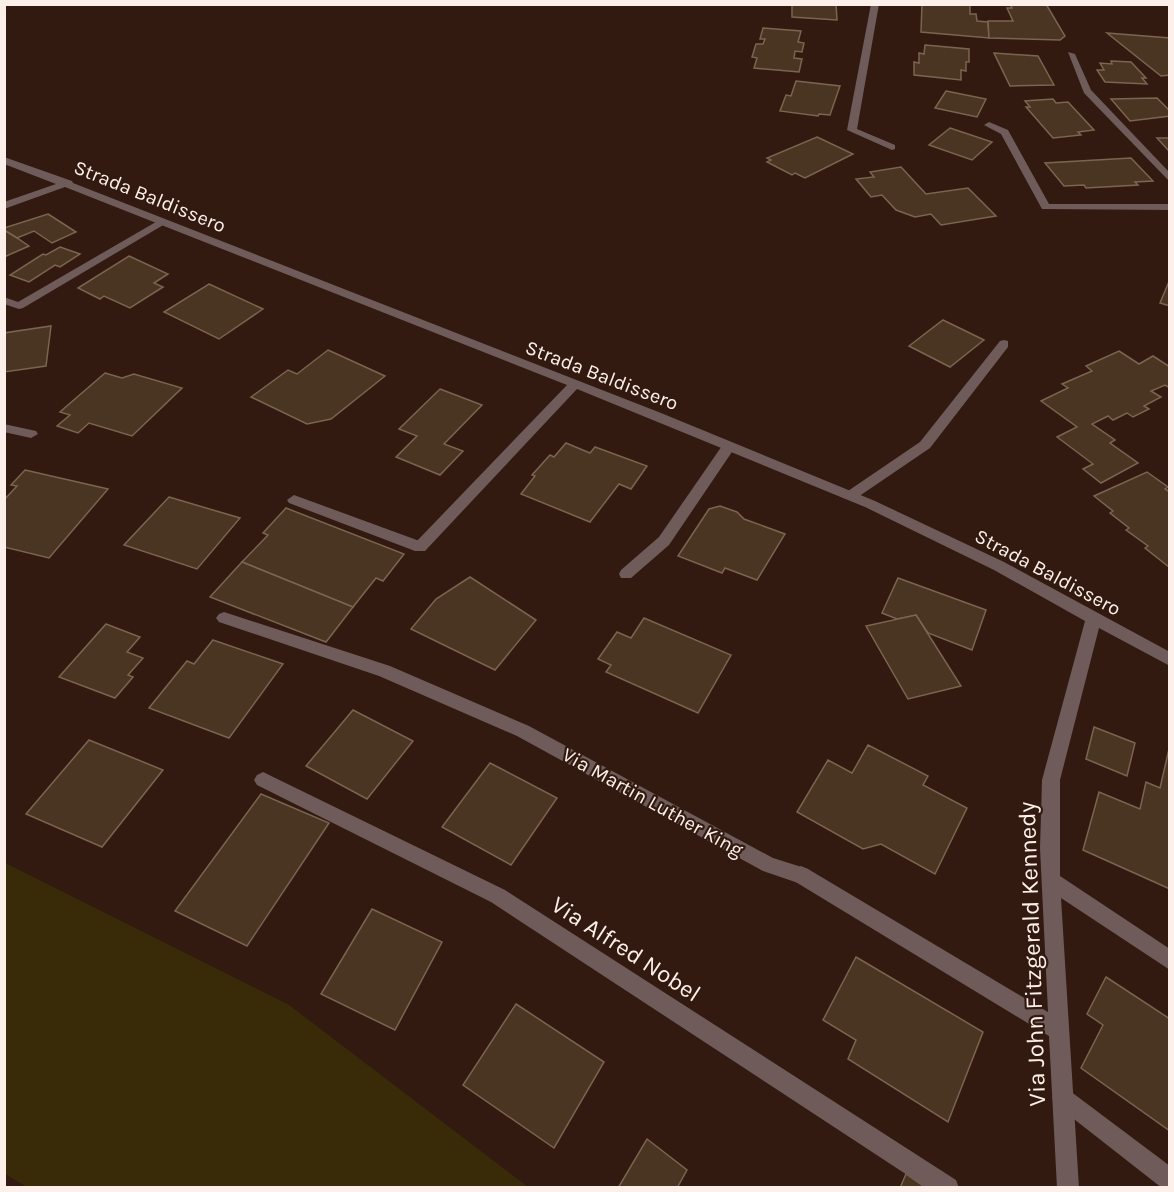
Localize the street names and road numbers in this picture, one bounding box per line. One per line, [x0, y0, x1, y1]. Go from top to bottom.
street label: Strada Baldissero [71, 156, 229, 237]
street label: Strada Baldissero [522, 336, 681, 415]
street label: Strada Baldissero [971, 524, 1125, 621]
street label: Via Martin Luther King [558, 743, 747, 862]
street label: Via John Fitzgerald Kennedy [1013, 801, 1051, 1107]
street label: Via Alfred Nobel [546, 890, 706, 1008]

